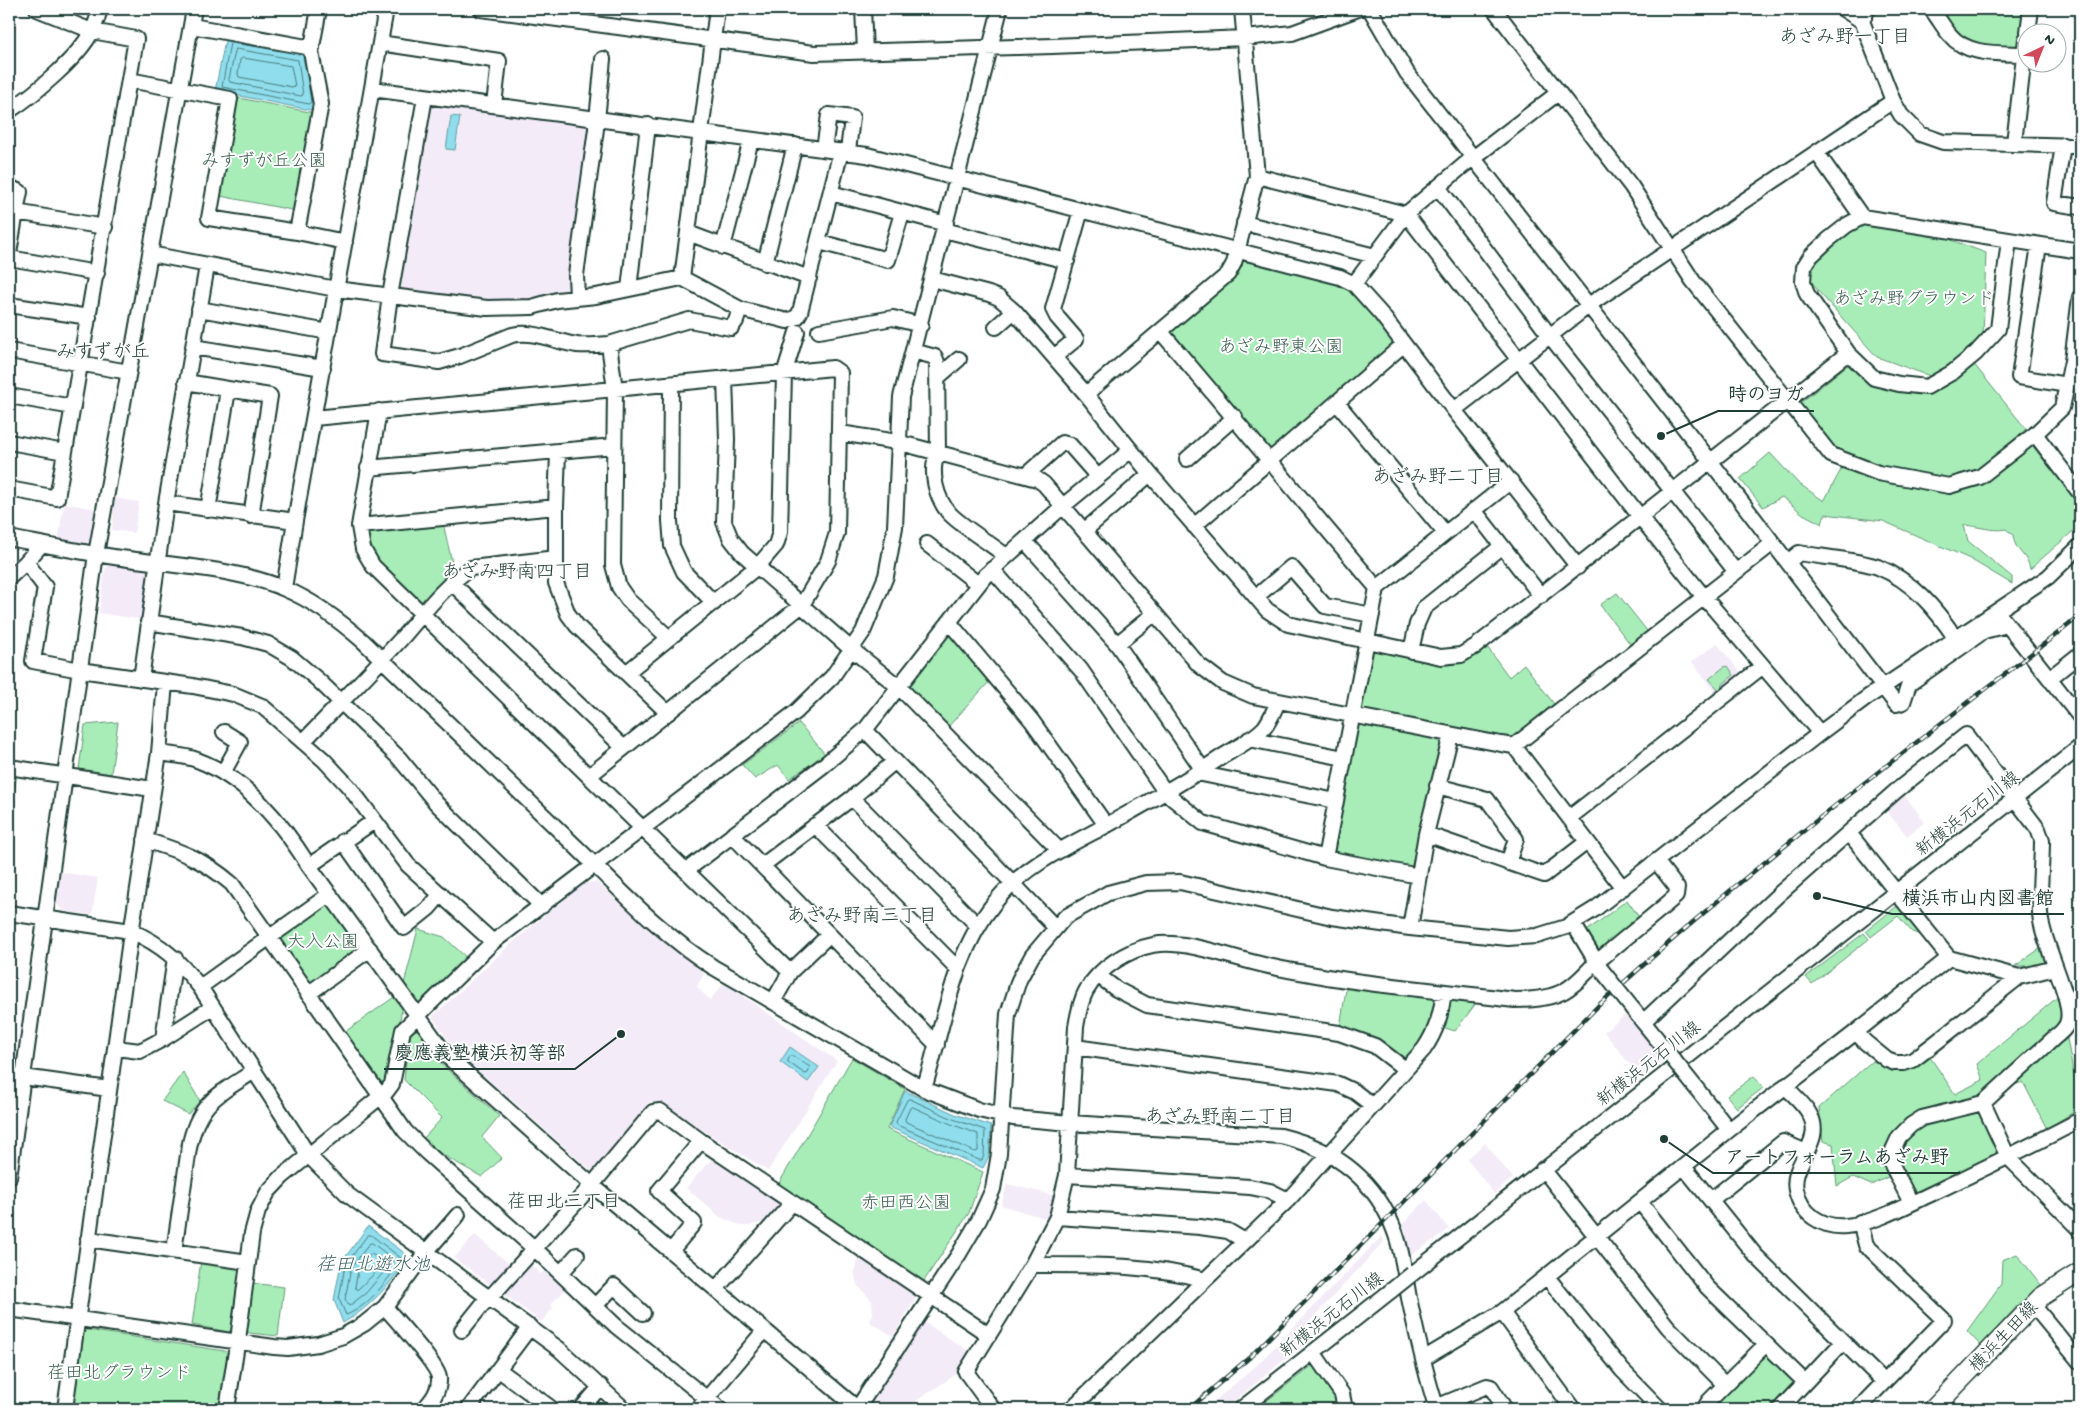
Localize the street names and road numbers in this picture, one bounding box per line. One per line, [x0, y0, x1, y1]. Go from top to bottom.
street label: 新横浜元石川線 [1912, 767, 2025, 862]
street label: 新横浜元石川線 [1593, 1017, 1706, 1112]
street label: 新横浜元石川線 [1276, 1268, 1389, 1363]
street label: 横浜生田線 [1965, 1297, 2044, 1377]

